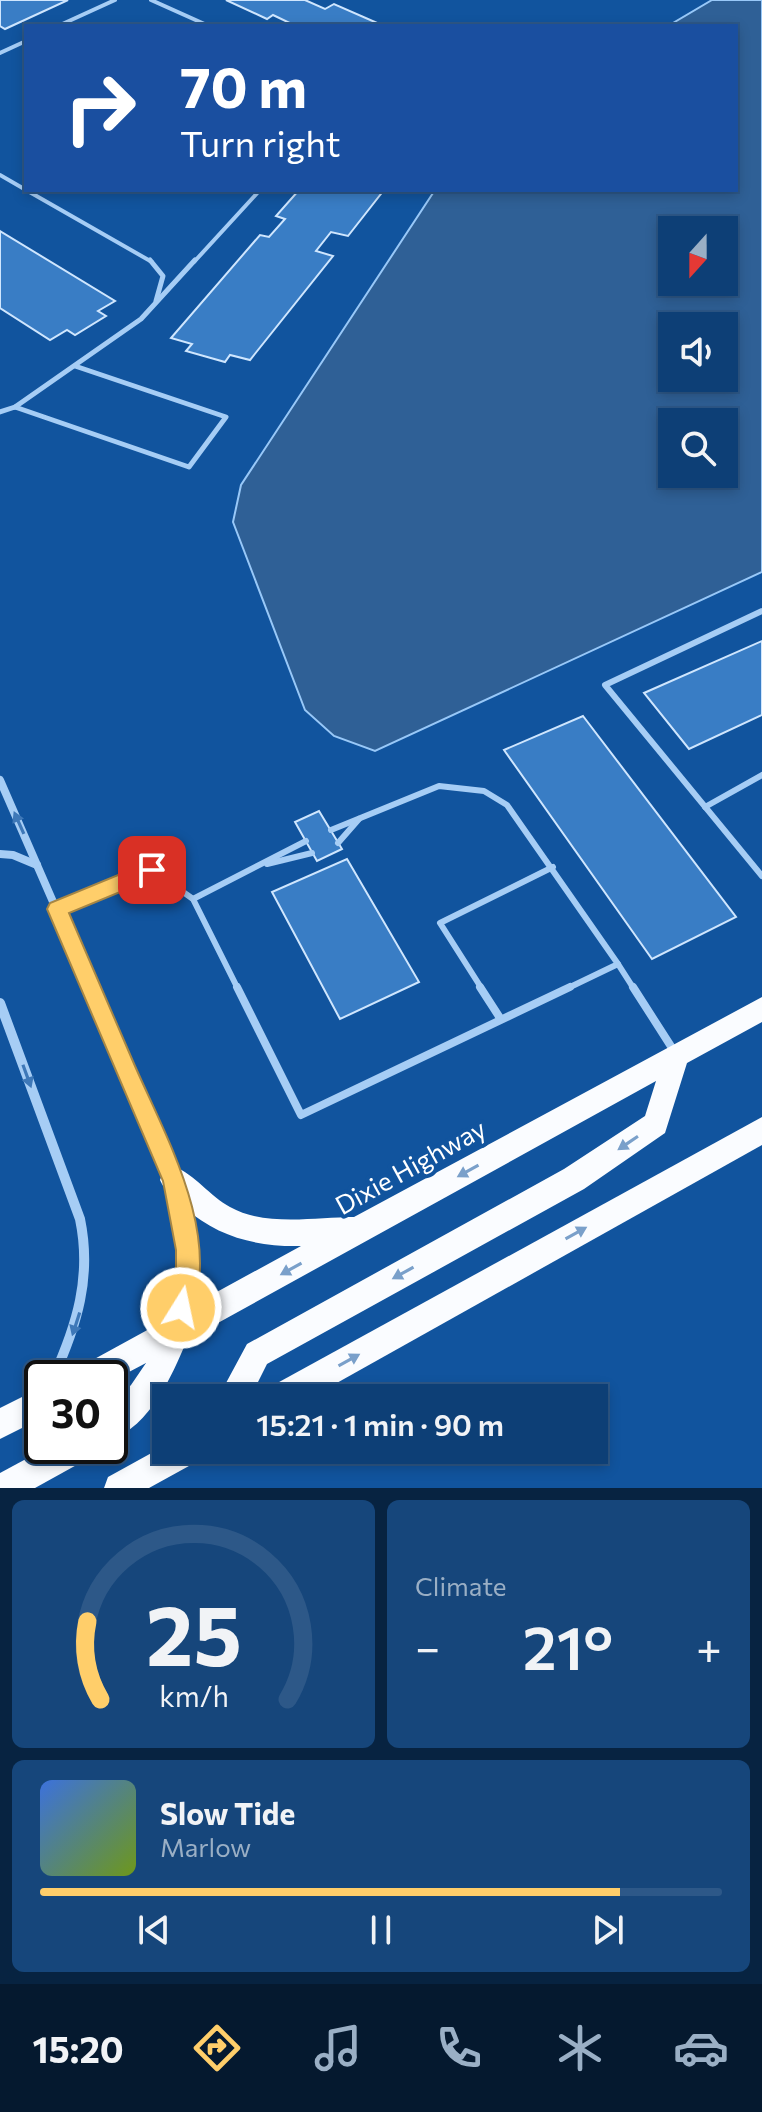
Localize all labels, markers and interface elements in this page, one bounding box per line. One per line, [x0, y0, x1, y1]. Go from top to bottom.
text: 70 m [180, 51, 307, 120]
icon: right [48, 56, 152, 160]
text: Turn right [180, 120, 341, 164]
north arrow [658, 216, 738, 296]
map controls [658, 216, 738, 488]
button: sound [658, 312, 738, 392]
button: search [658, 408, 738, 488]
one-way arrow [13, 811, 26, 835]
pin [118, 836, 186, 904]
icon: arrive [130, 848, 174, 892]
one-way arrow [21, 1064, 34, 1088]
street label: Dixie Highway [329, 1112, 491, 1220]
one-way arrow [618, 1135, 639, 1150]
one-way arrow [456, 1164, 479, 1177]
one-way arrow [565, 1227, 587, 1241]
one-way arrow [280, 1261, 302, 1275]
position arrow [139, 1266, 223, 1350]
one-way arrow [392, 1266, 415, 1280]
one-way arrow [70, 1313, 82, 1337]
one-way arrow [338, 1353, 360, 1367]
speed limit sign: 30 [24, 1360, 128, 1464]
text: 15:21 · 1 min · 90 m [256, 1405, 504, 1442]
text: Climate [415, 1570, 507, 1601]
text: 25 [146, 1581, 241, 1683]
text: 21° [523, 1609, 613, 1682]
text: − [415, 1619, 440, 1673]
text: + [696, 1619, 722, 1673]
text: km/h [159, 1678, 228, 1713]
text: Slow Tide [160, 1794, 295, 1831]
text: Marlow [160, 1831, 251, 1862]
icon: previous [132, 1908, 176, 1952]
icon: pause [359, 1908, 403, 1952]
icon: next [586, 1908, 630, 1952]
icon: directions [189, 2020, 245, 2076]
icon: music [310, 2020, 366, 2076]
icon: phone [431, 2020, 487, 2076]
icon: climate [552, 2020, 608, 2076]
icon: car [673, 2020, 729, 2076]
text: 15:20 [33, 2026, 124, 2070]

